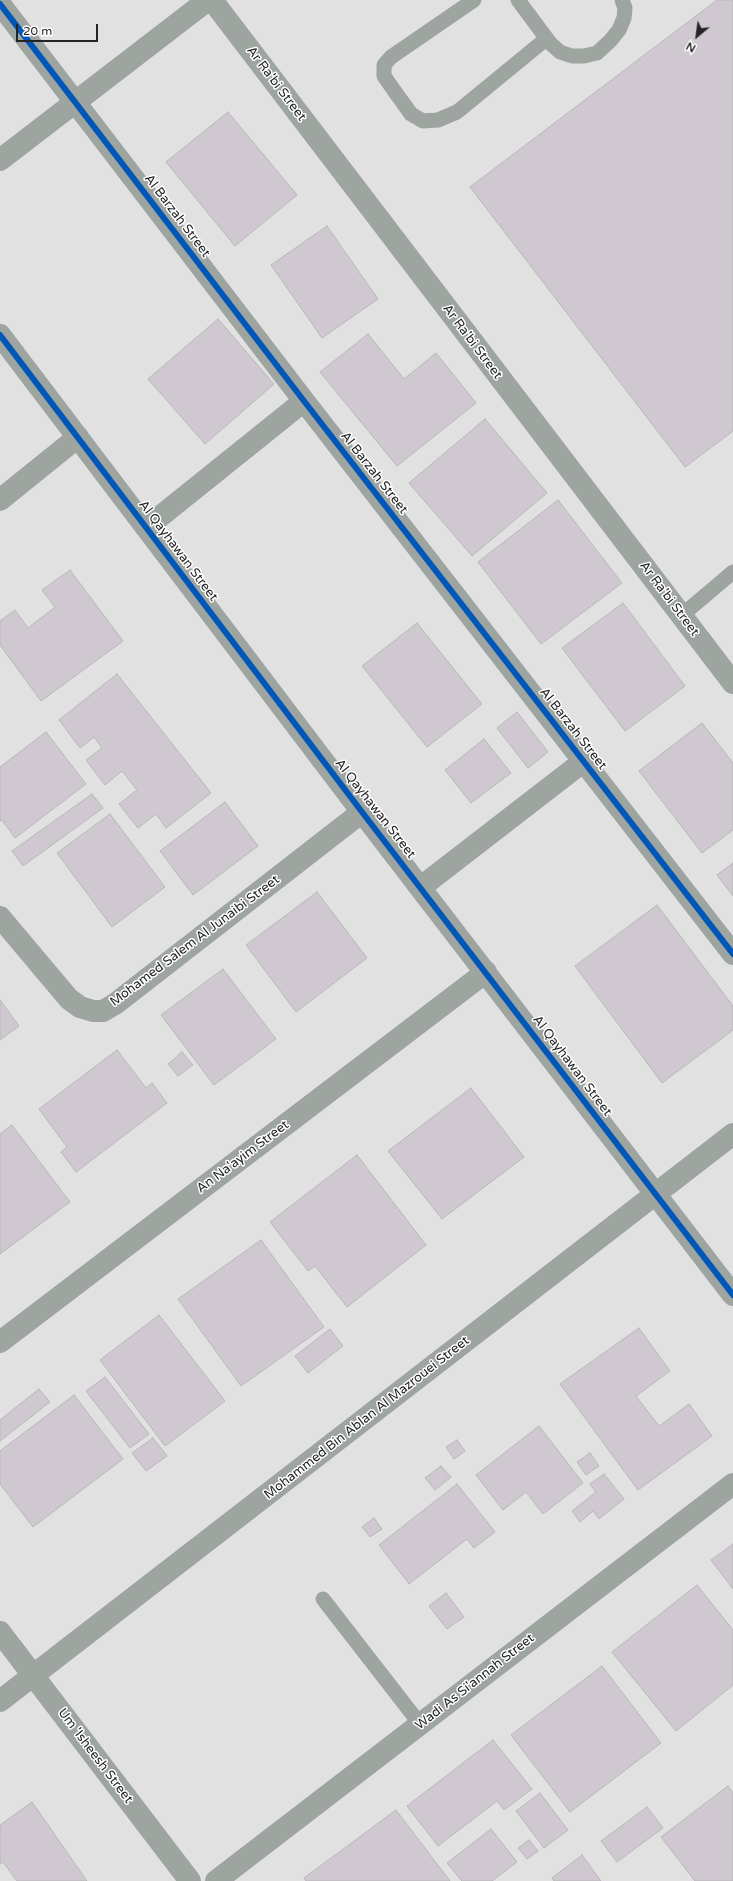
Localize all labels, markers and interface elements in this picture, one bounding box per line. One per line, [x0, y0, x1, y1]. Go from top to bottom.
scale bar [18, 16, 100, 42]
north arrow [677, 16, 717, 56]
text: 20 m [23, 24, 52, 38]
text: N [684, 39, 698, 55]
street label: Ar Ra'bi Street [243, 44, 309, 124]
street label: Al Barzah Street [141, 171, 213, 261]
street label: Ar Ra'bi Street [439, 302, 505, 382]
street label: Al Barzah Street [337, 429, 411, 517]
street label: Al Qayhawan Street [135, 498, 221, 604]
street label: Ar Ra'bi Street [636, 559, 702, 639]
street label: Al Barzah Street [536, 685, 610, 773]
street label: Al Qayhawan Street [331, 756, 419, 862]
street label: Mohamed Salem Al Junaibi Street [107, 872, 283, 1010]
street label: Al Qayhawan Street [529, 1013, 615, 1119]
street label: An Na'ayim Street [194, 1117, 292, 1197]
street label: Mohammed Bin Ablan Al Mazrouei Street [261, 1333, 473, 1503]
street label: Wadi As Si'annah Street [412, 1631, 538, 1733]
street label: Um 'Isheesh Street [54, 1705, 136, 1807]

